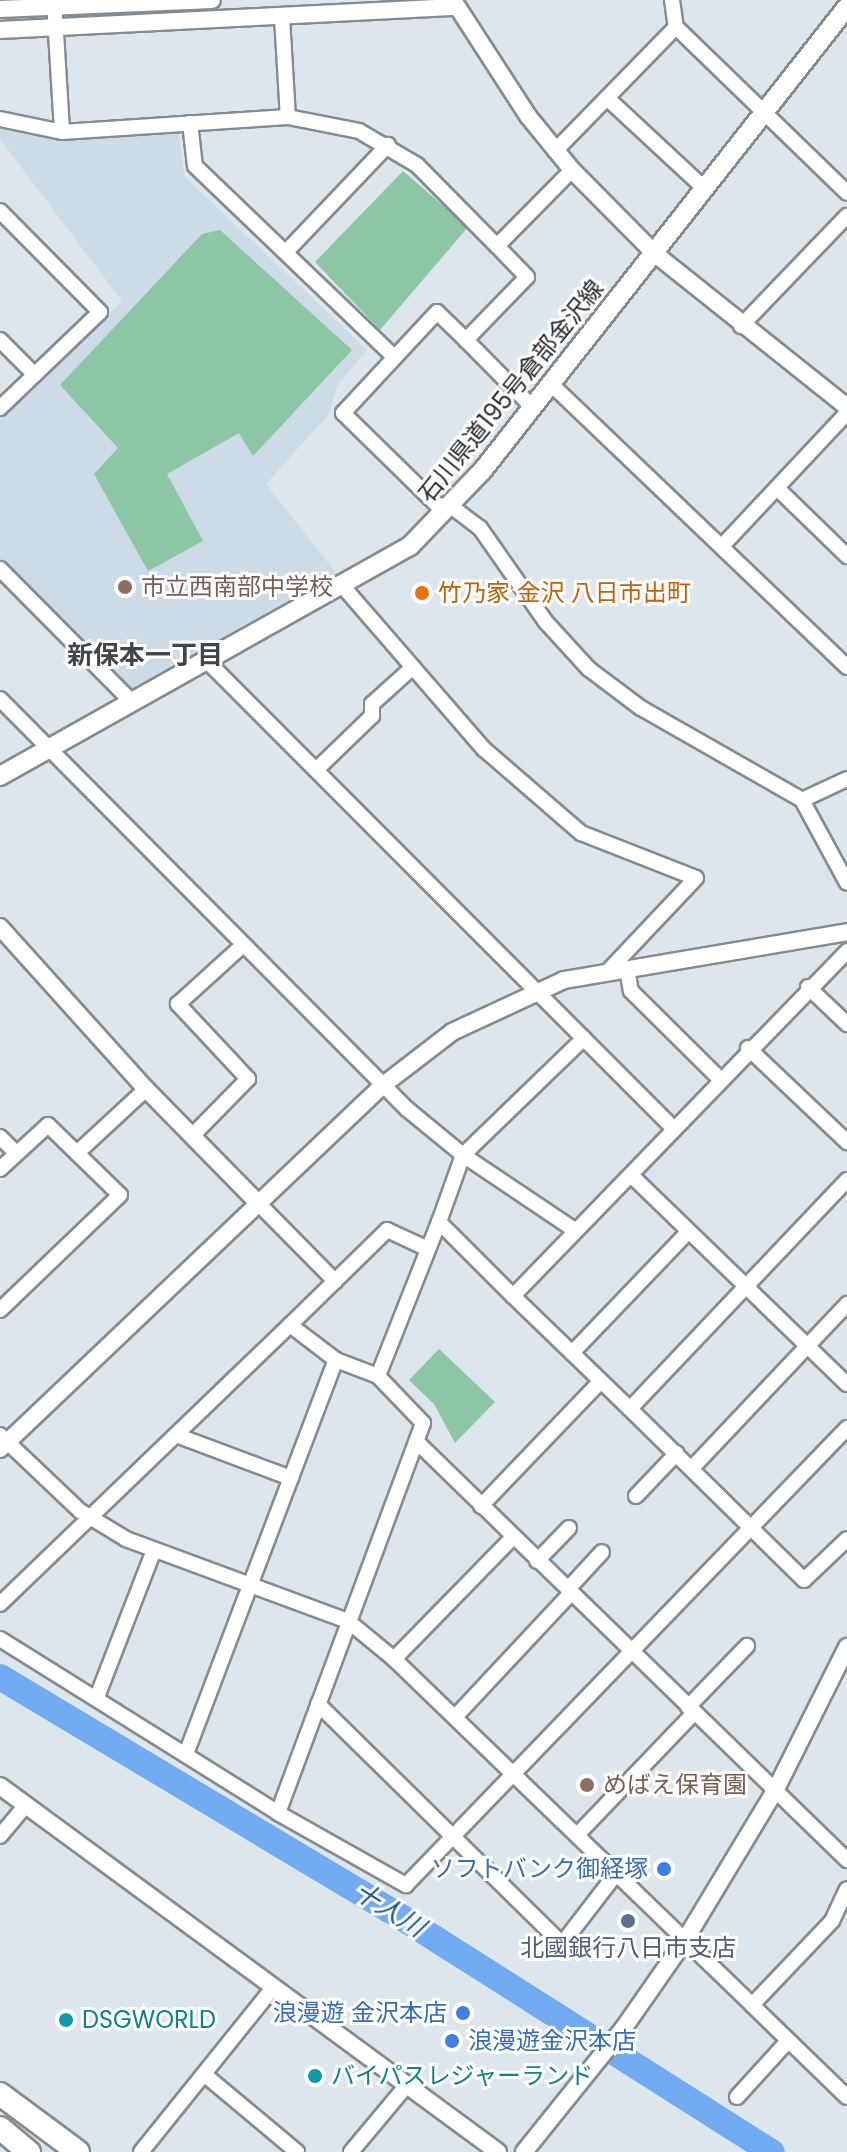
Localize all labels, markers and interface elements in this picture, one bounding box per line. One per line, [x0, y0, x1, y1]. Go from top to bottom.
street label: 石川県道195号倉部金沢線 [412, 274, 610, 508]
place label: 市立西南部中学校 [141, 573, 333, 601]
marker: 市立西南部中学校 [116, 578, 134, 596]
place label: 竹乃家 金沢 八日市出町 [438, 579, 691, 607]
marker: 竹乃家 金沢 八日市出町 [413, 584, 431, 602]
district label: 新保本一丁目 [67, 640, 223, 672]
place label: めばえ保育園 [603, 1771, 747, 1799]
marker: めばえ保育園 [578, 1776, 596, 1794]
place label: ソフトバンク御経塚 [432, 1855, 648, 1883]
marker: ソフトバンク御経塚 [655, 1860, 673, 1878]
water label: 十人川 [348, 1876, 430, 1944]
marker: 北國銀行八日市支店 [619, 1912, 637, 1930]
place label: 北國銀行八日市支店 [520, 1934, 736, 1962]
place label: 浪漫遊 金沢本店 [273, 1999, 447, 2027]
marker: 浪漫遊 金沢本店 [454, 2004, 472, 2022]
place label: DSGWORLD [82, 2006, 216, 2034]
marker: DSGWORLD [57, 2011, 75, 2029]
place label: 浪漫遊金沢本店 [468, 2027, 636, 2055]
marker: 浪漫遊金沢本店 [443, 2032, 461, 2050]
place label: バイパスレジャーランド [331, 2062, 595, 2090]
marker: バイパスレジャーランド [306, 2067, 324, 2085]

